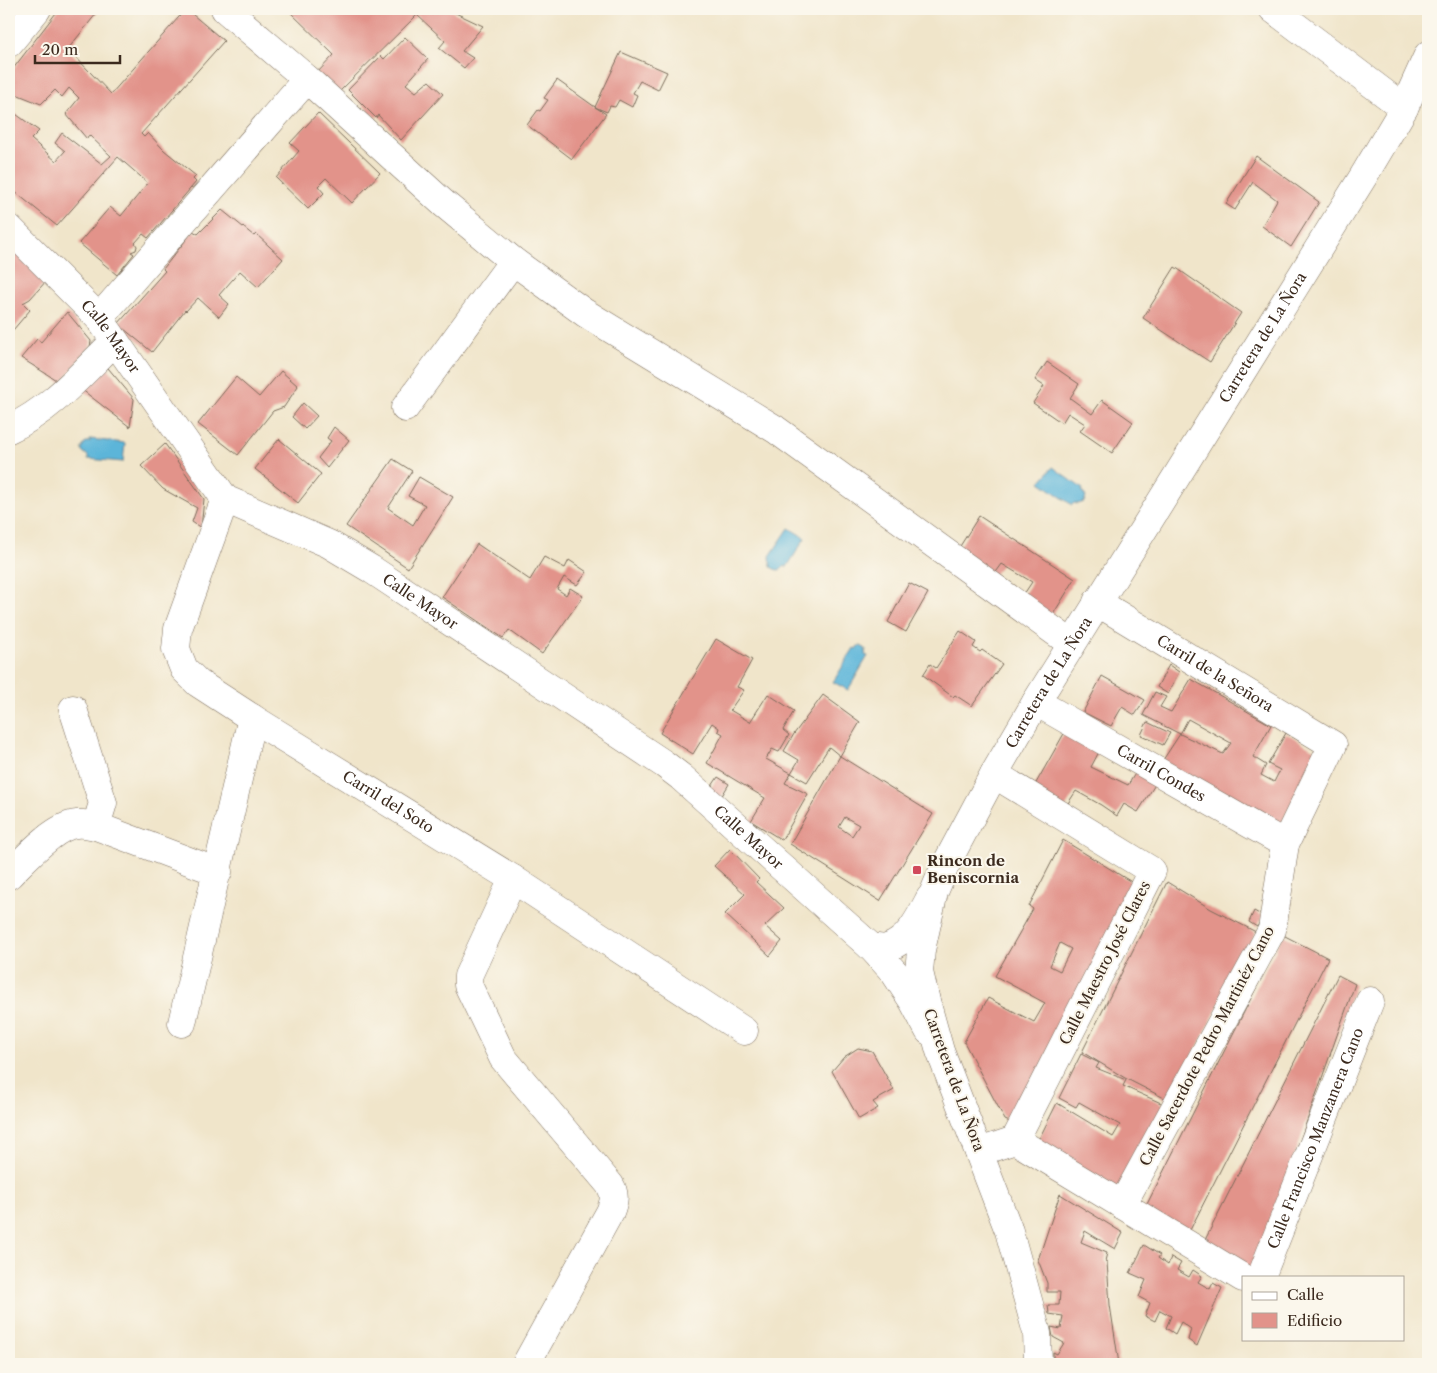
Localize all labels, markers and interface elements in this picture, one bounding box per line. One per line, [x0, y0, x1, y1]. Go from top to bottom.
scale bar [35, 32, 120, 64]
text: 20 m [42, 40, 78, 59]
street label: Carretera de La Ñora [1215, 268, 1310, 406]
street label: Calle Mayor [77, 296, 145, 377]
street label: Calle Mayor [379, 569, 462, 634]
street label: Carretera de La Ñora [1001, 613, 1096, 751]
street label: Carril de la Señora [1154, 631, 1277, 716]
street label: Carril Condes [1113, 740, 1209, 806]
street label: Carril del Soto [339, 766, 438, 837]
street label: Calle Mayor [710, 801, 788, 874]
place label: Rincon de Beniscornia [927, 851, 1019, 887]
marker: Rincon de Beniscornia [911, 864, 923, 876]
street label: Calle Maestro José Clares [1055, 878, 1154, 1048]
street label: Calle Sacerdote Pedro Martinéz Cano [1135, 922, 1278, 1169]
street label: Carretera de La Ñora [920, 1006, 989, 1154]
street label: Calle Francisco Manzanera Cano [1263, 1025, 1367, 1252]
legend [1242, 1276, 1404, 1340]
text: Calle [1287, 1285, 1324, 1304]
text: Edificio [1287, 1311, 1342, 1330]

